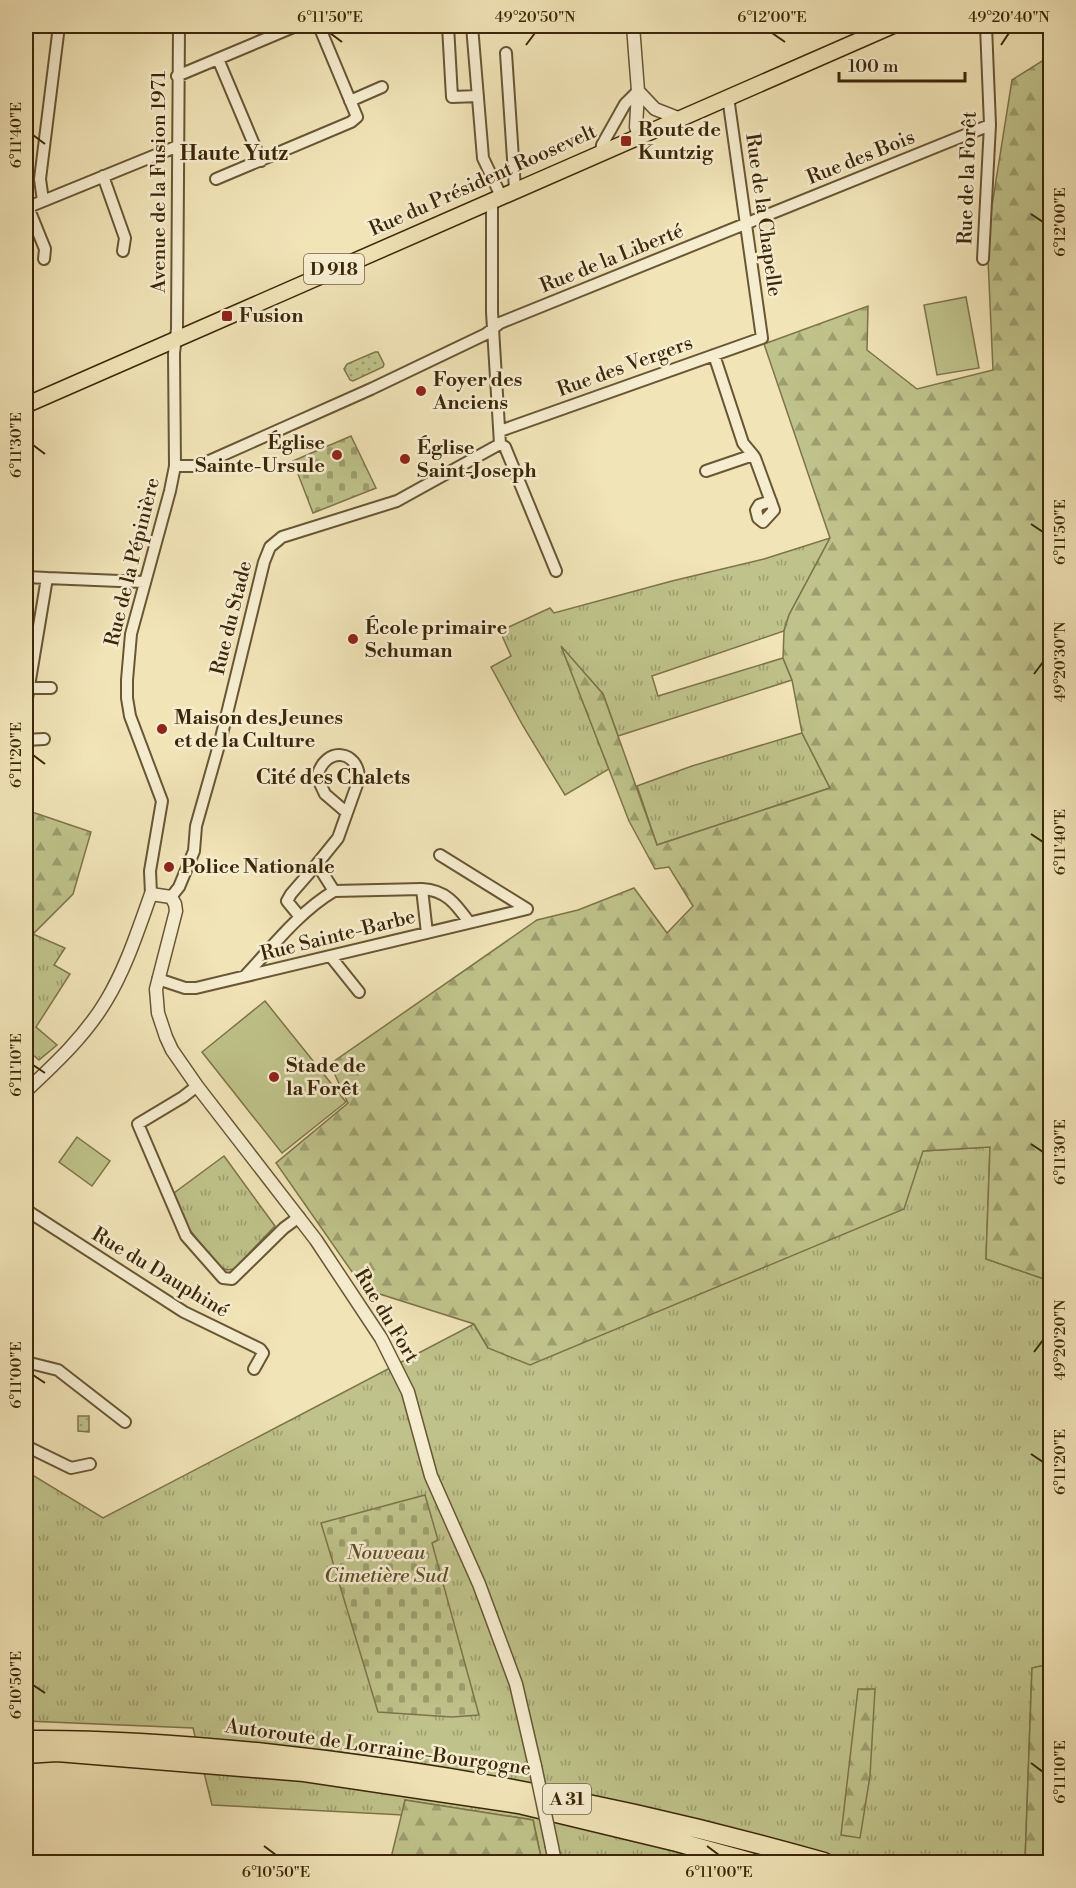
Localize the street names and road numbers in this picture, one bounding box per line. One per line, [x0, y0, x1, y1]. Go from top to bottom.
street label: Avenue de la Fusion 1971 [147, 70, 172, 294]
street label: Rue de la Forêt [953, 111, 983, 245]
street label: Rue du Président Roosevelt [365, 120, 601, 242]
street label: Rue des Bois [803, 125, 919, 191]
street label: Rue de la Chapelle [739, 132, 787, 298]
street label: Rue de la Liberté [537, 219, 687, 299]
road number: D 918 [304, 254, 364, 284]
street label: Rue des Vergers [554, 331, 696, 403]
street label: Rue de la Pépinière [100, 475, 166, 649]
street label: Rue du Stade [206, 558, 258, 678]
street label: Rue Sainte-Barbe [258, 905, 418, 967]
street label: Rue du Dauphiné [87, 1222, 233, 1324]
street label: Rue du Fort [348, 1264, 424, 1368]
street label: Autoroute de Lorraine-Bourgogne [222, 1714, 533, 1782]
road number: A 31 [543, 1784, 591, 1814]

